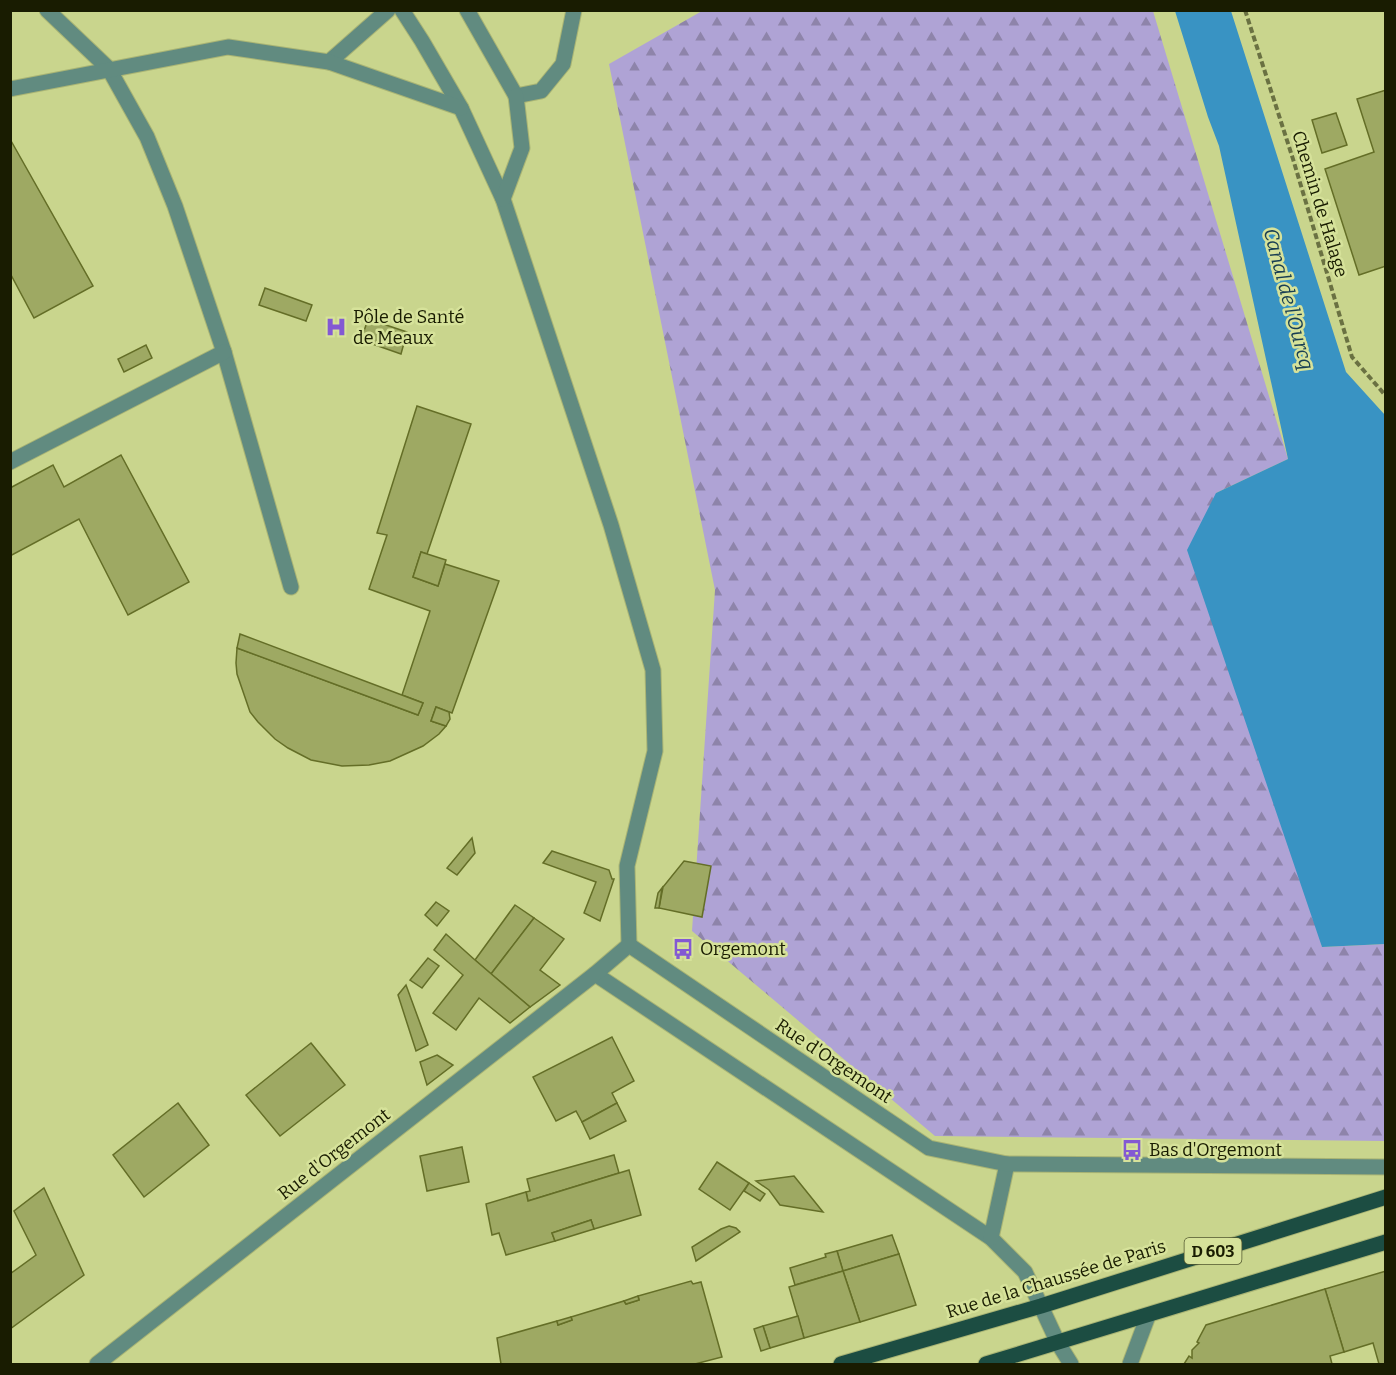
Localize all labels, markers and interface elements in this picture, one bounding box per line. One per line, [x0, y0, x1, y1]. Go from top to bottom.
street label: Chemin de Halage [1287, 128, 1353, 280]
water label: Canal de l'Ourcq [1259, 226, 1319, 372]
place label: Pôle de Santé de Meaux [353, 306, 464, 349]
hospital icon: Pôle de Santé de Meaux [324, 315, 348, 339]
bus stop icon: Orgemont [671, 937, 695, 961]
place label: Orgemont [700, 938, 786, 960]
street label: Rue d'Orgemont [771, 1014, 897, 1108]
street label: Rue d'Orgemont [274, 1103, 395, 1205]
bus stop icon: Bas d'Orgemont [1120, 1138, 1144, 1162]
place label: Bas d'Orgemont [1149, 1139, 1283, 1161]
street label: Rue de la Chaussée de Paris [944, 1235, 1168, 1323]
road number: D 603 [1184, 1238, 1242, 1264]

